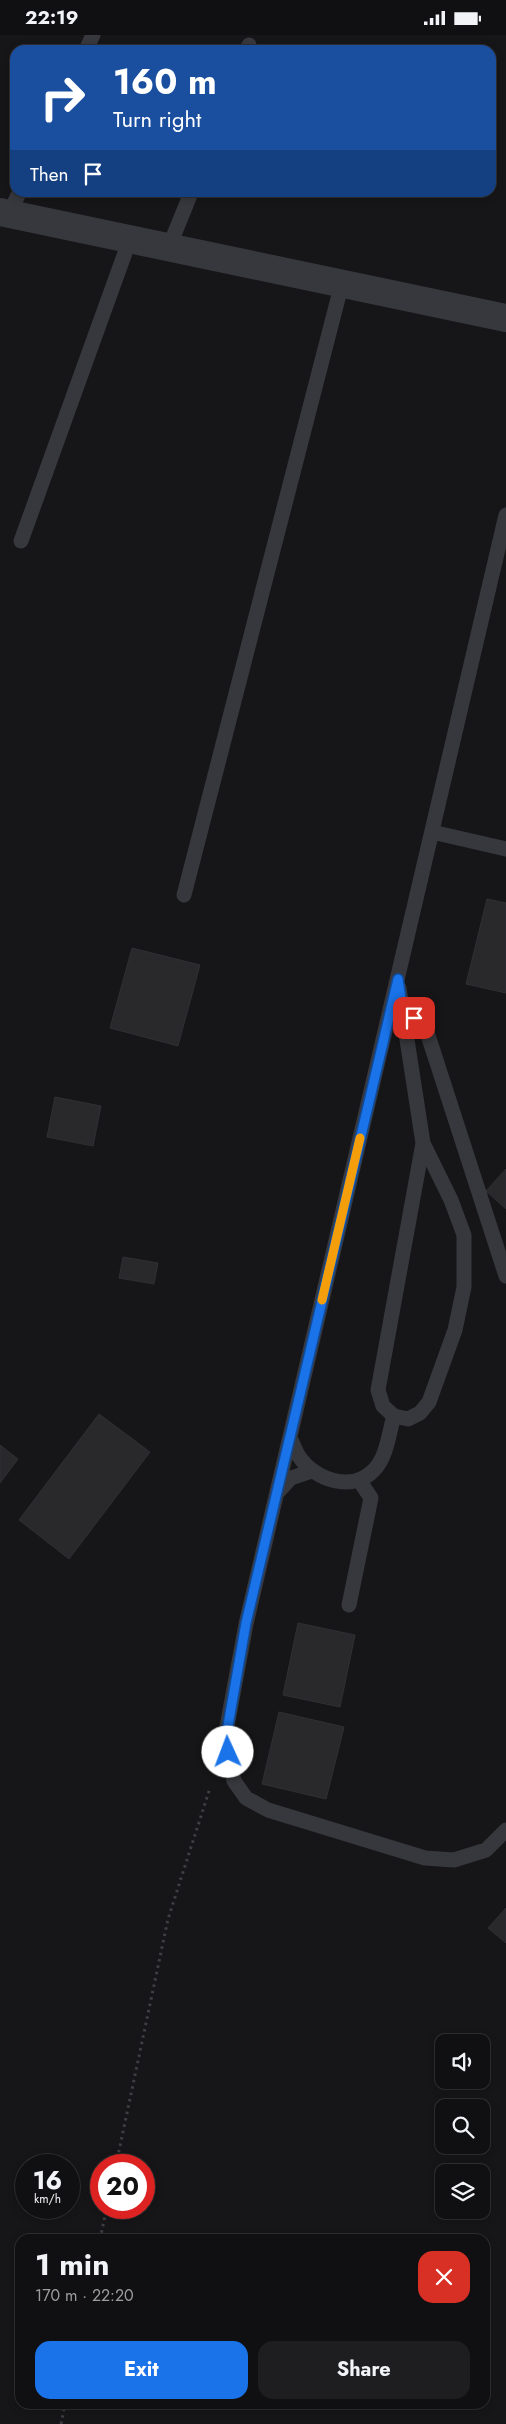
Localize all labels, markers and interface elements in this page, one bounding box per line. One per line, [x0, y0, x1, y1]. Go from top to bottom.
text: 22:19 [25, 4, 78, 31]
text: 160 m [113, 57, 217, 107]
icon: right [30, 65, 95, 130]
text: Turn right [113, 103, 201, 135]
icon: arrive [79, 160, 107, 188]
text: Then [30, 161, 69, 188]
pin [393, 997, 435, 1039]
icon: arrive [400, 1004, 428, 1032]
position arrow [201, 1725, 253, 1777]
map controls [435, 2034, 490, 2219]
button: sound [435, 2034, 490, 2089]
button: search [435, 2099, 490, 2154]
speed limit sign: 20 [90, 2154, 155, 2219]
text: 16 [33, 2162, 62, 2198]
button: layers [435, 2164, 490, 2219]
text: km/h [34, 2190, 61, 2208]
text: 1 min [35, 2243, 109, 2286]
button: close [418, 2251, 470, 2303]
text: 170 m · 22:20 [35, 2284, 134, 2307]
button: Exit [35, 2341, 248, 2399]
button: Share [258, 2341, 470, 2399]

